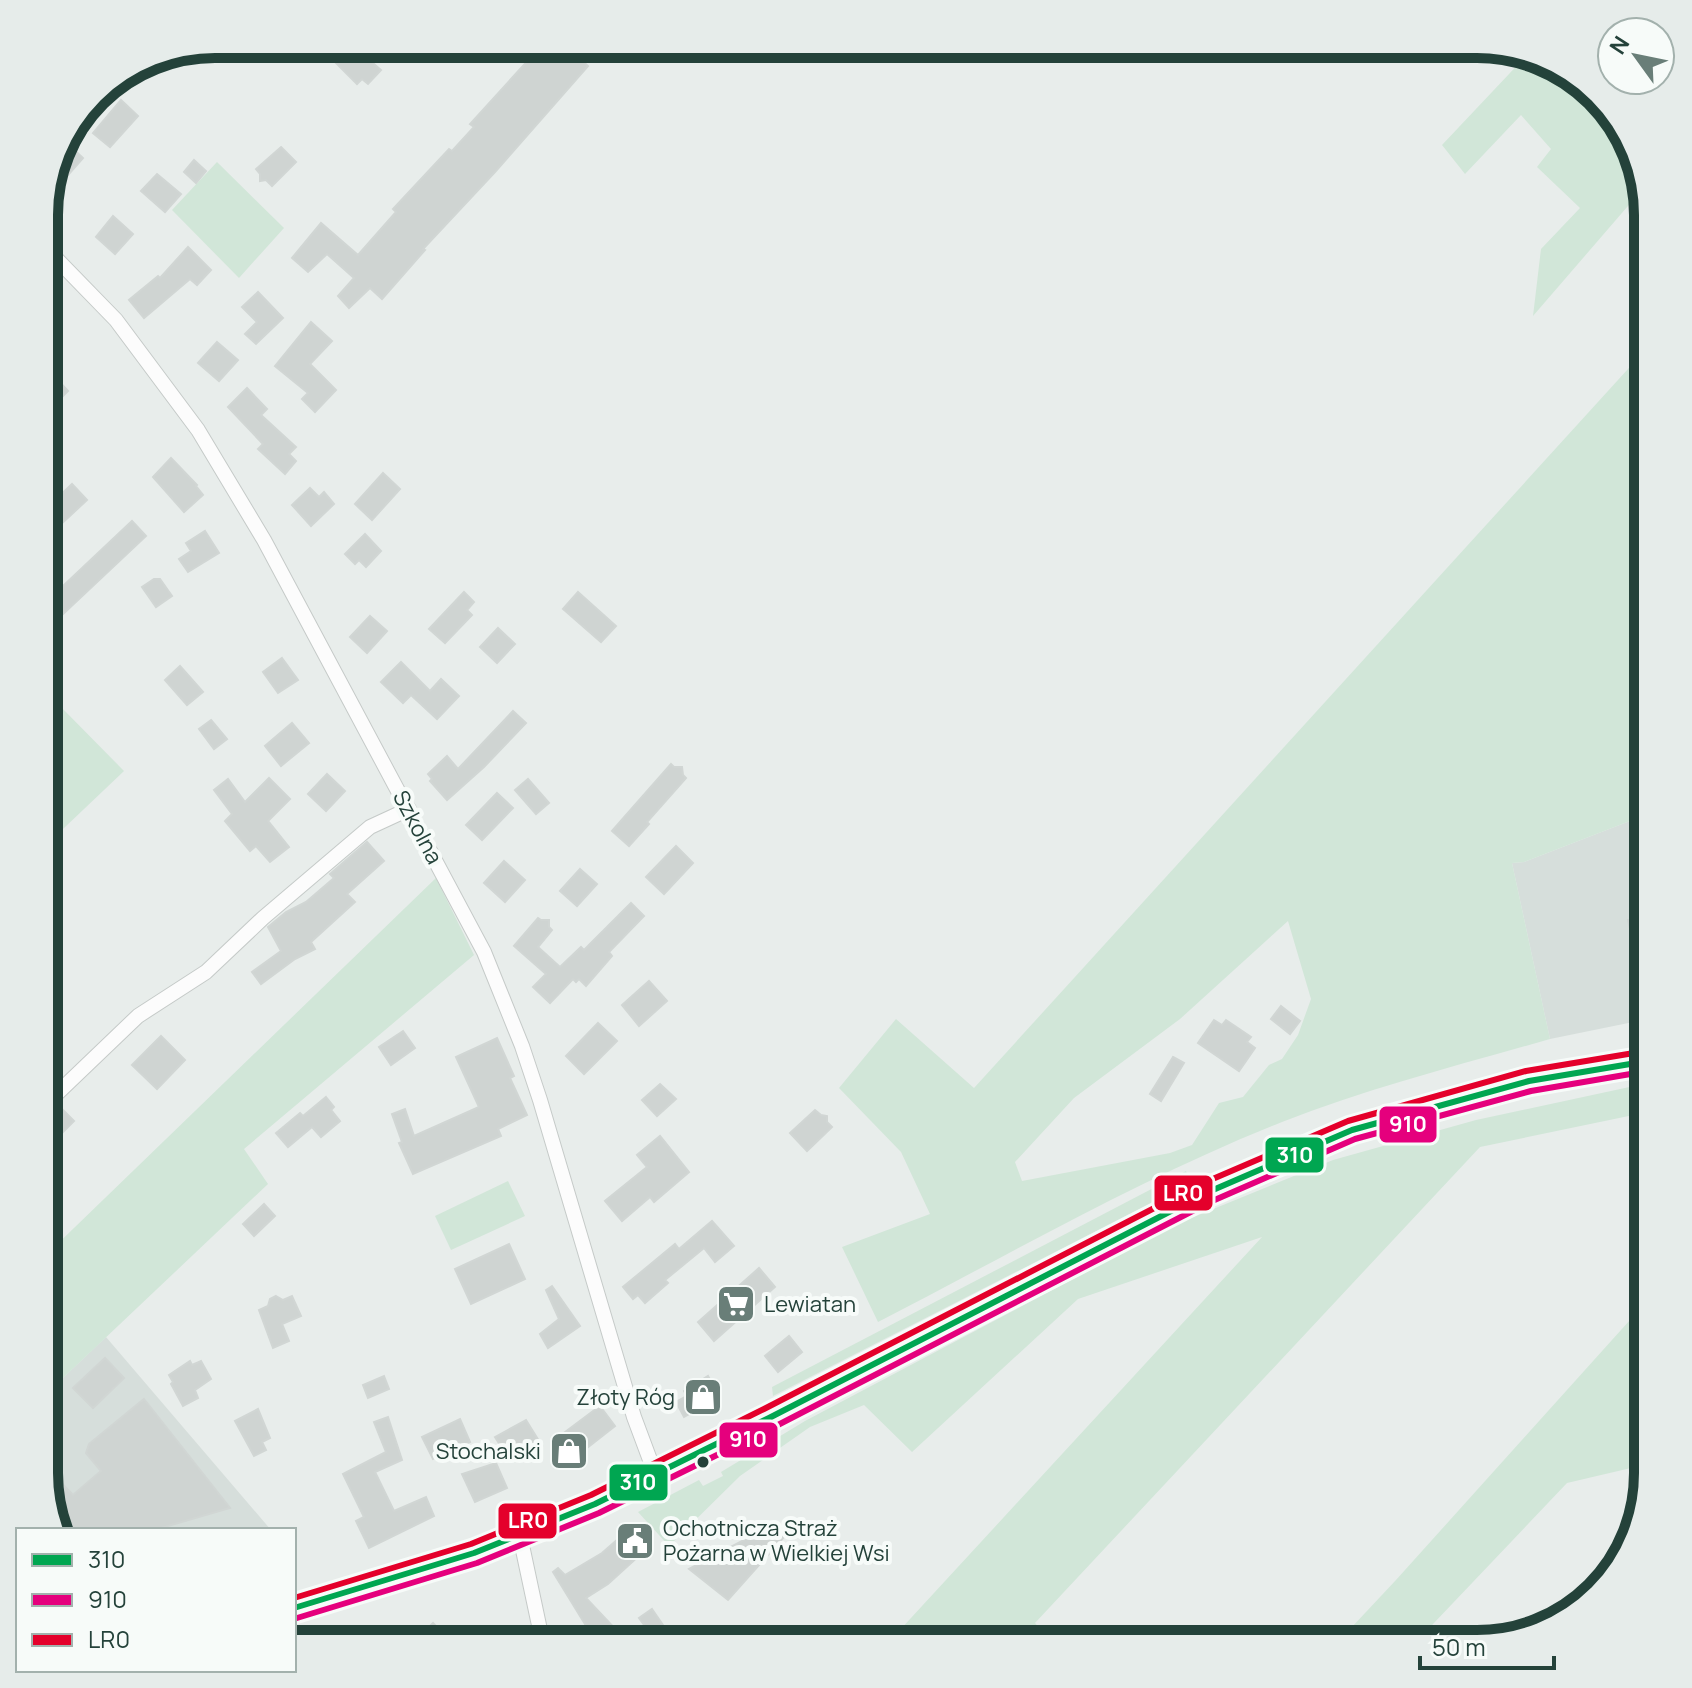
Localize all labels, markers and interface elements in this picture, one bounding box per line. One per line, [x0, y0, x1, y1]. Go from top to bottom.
north arrow [1596, 16, 1676, 96]
text: N [1602, 30, 1636, 60]
street label: Szkolna [386, 785, 450, 869]
line badge: 910 [1378, 1105, 1438, 1144]
text: 910 [1389, 1109, 1427, 1139]
line badge: 310 [1264, 1136, 1325, 1174]
text: 310 [1277, 1140, 1313, 1170]
line badge: LR0 [1153, 1174, 1214, 1212]
text: LR0 [1163, 1178, 1203, 1208]
supermarket icon: Lewiatan [715, 1283, 757, 1325]
place label: Lewiatan [764, 1289, 856, 1319]
shop icon: Złoty Róg [682, 1376, 724, 1418]
place label: Złoty Róg [576, 1382, 675, 1412]
line badge: 910 [718, 1421, 779, 1459]
text: 910 [729, 1424, 767, 1454]
shop icon: Stochalski [548, 1430, 590, 1472]
place label: Stochalski [436, 1436, 541, 1466]
unlabelled marker [695, 1454, 711, 1470]
line badge: 310 [608, 1463, 669, 1502]
text: 310 [620, 1467, 656, 1497]
line badge: LR0 [497, 1502, 558, 1540]
text: LR0 [508, 1505, 548, 1535]
place label: Ochotnicza Straż Pożarna w Wielkiej Wsi [663, 1513, 890, 1568]
public building icon: Ochotnicza Straż Pożarna w Wielkiej Wsi [614, 1520, 656, 1562]
legend [16, 1528, 296, 1672]
text: 310 [88, 1542, 125, 1575]
text: 910 [88, 1582, 127, 1615]
scale bar [1420, 1620, 1554, 1670]
text: LR0 [88, 1622, 130, 1655]
text: 50 m [1432, 1630, 1486, 1663]

